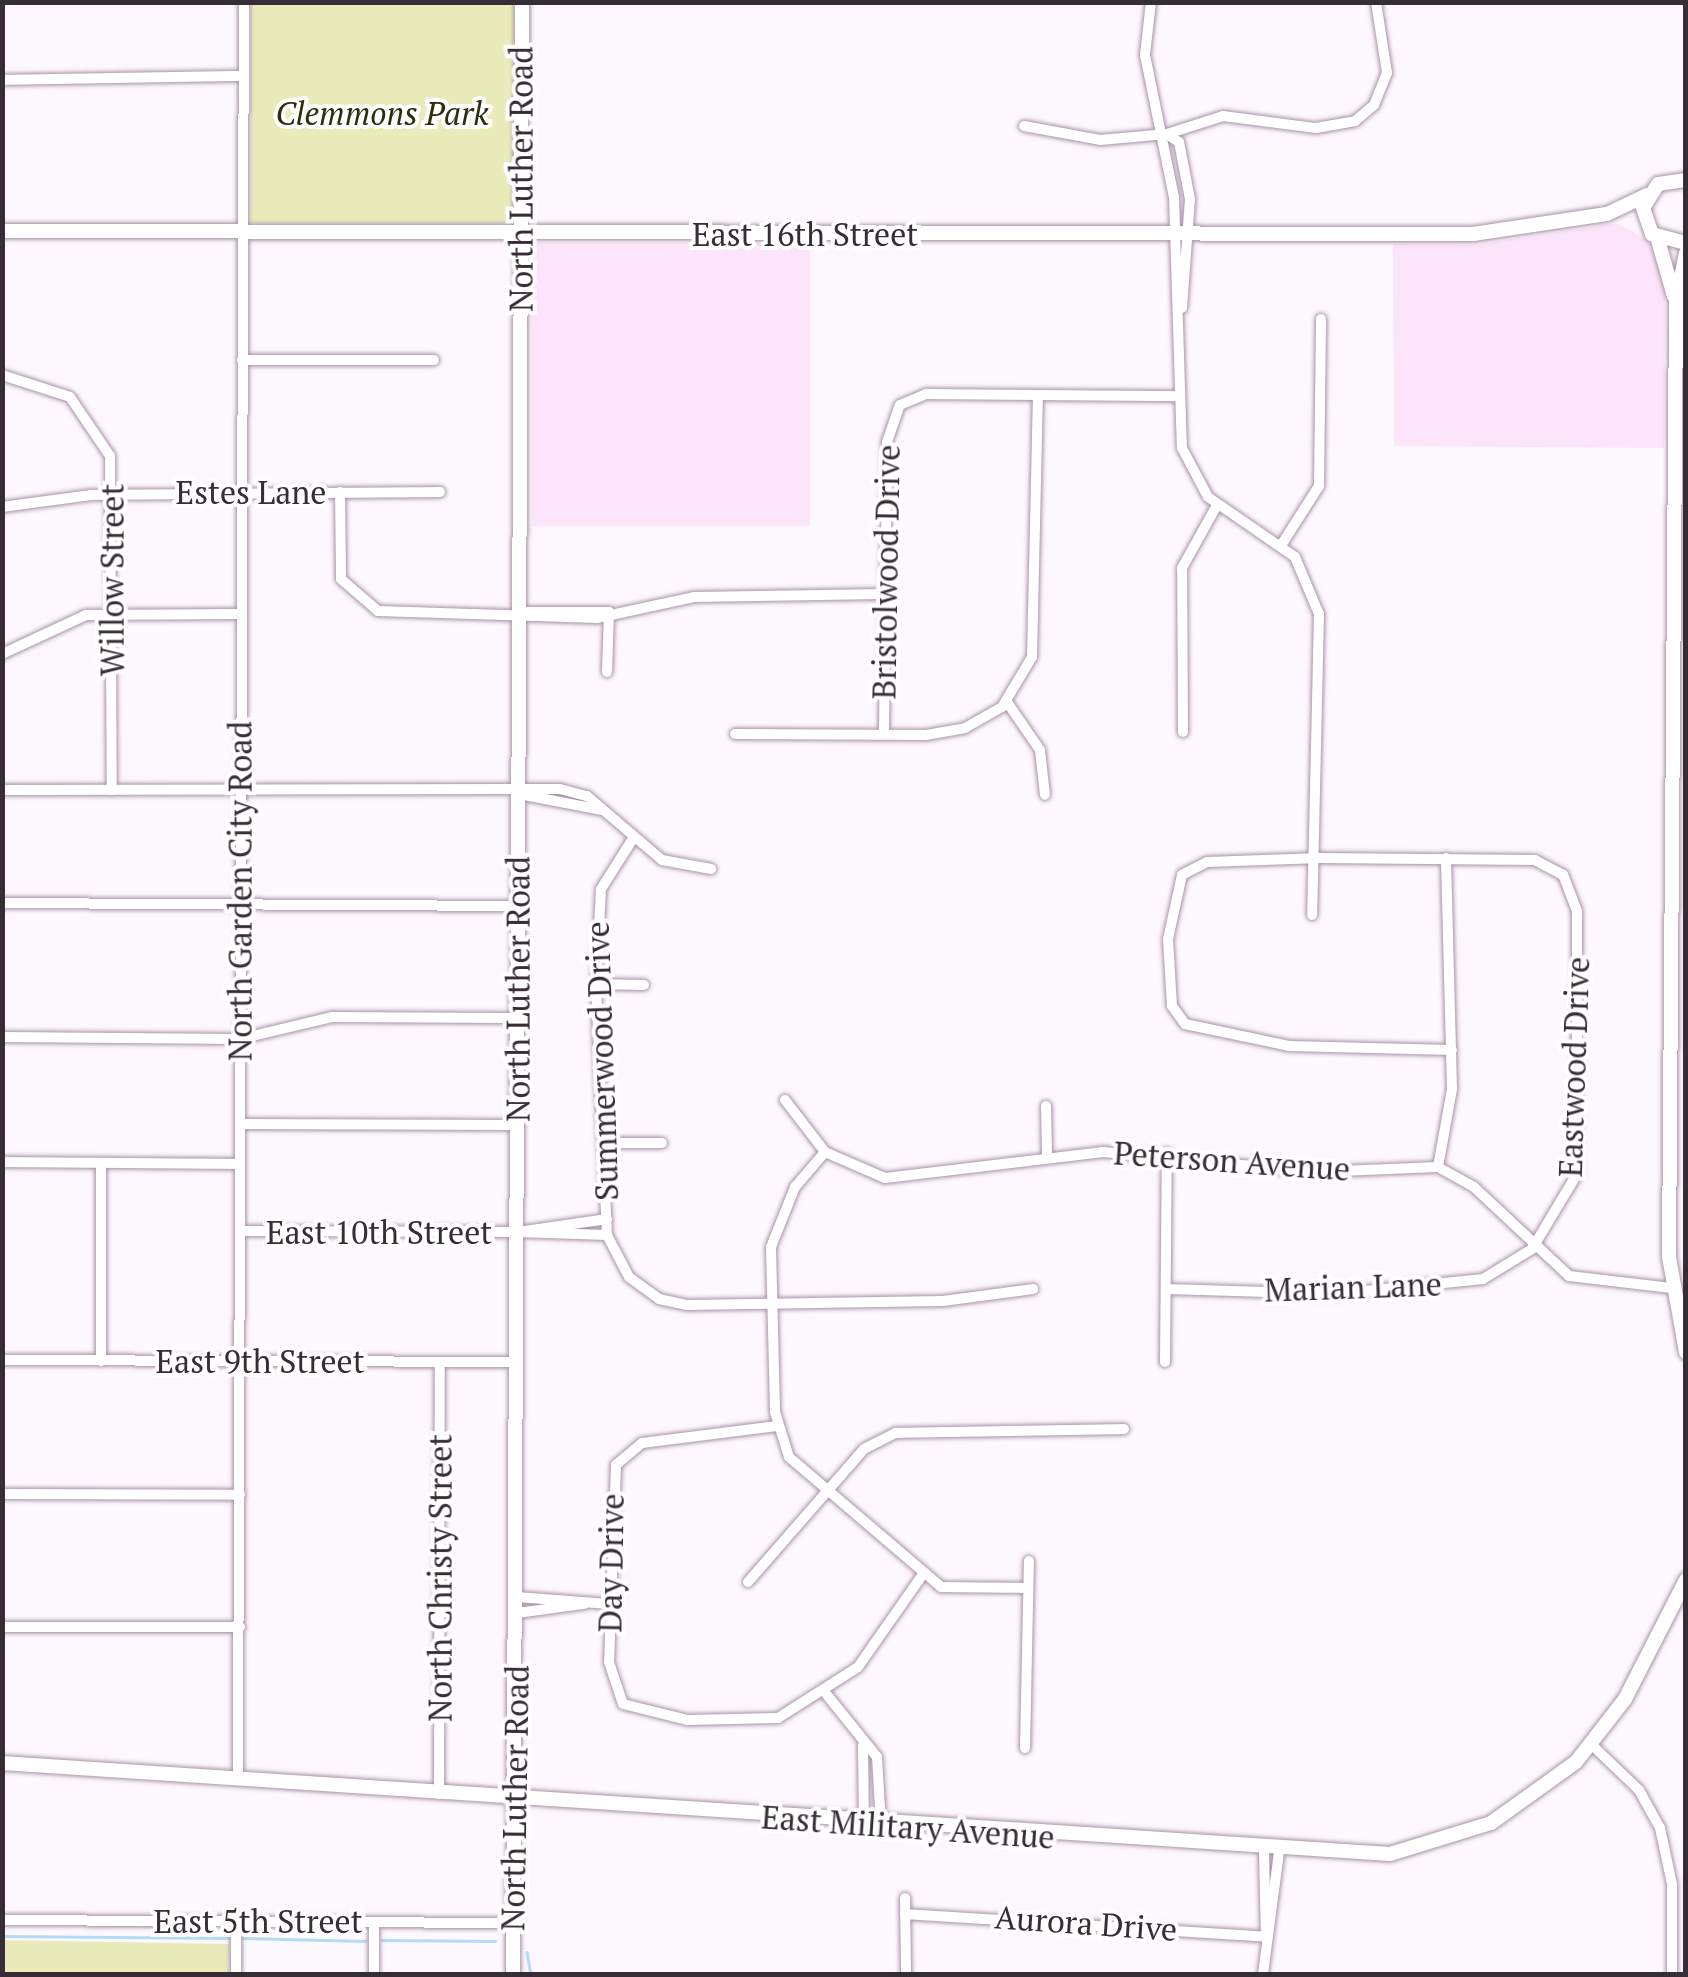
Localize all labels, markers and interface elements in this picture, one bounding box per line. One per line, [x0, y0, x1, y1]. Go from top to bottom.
street label: North Luther Road [502, 46, 540, 312]
park label: Clemmons Park [275, 94, 489, 132]
street label: East 16th Street [692, 215, 918, 253]
street label: Bristolwood Drive [865, 444, 907, 700]
street label: Estes Lane [176, 473, 326, 511]
street label: Willow Street [93, 484, 131, 676]
street label: North Garden City Road [221, 721, 259, 1061]
street label: North Luther Road [499, 856, 537, 1122]
street label: Summerwood Drive [578, 921, 626, 1201]
street label: Eastwood Drive [1551, 956, 1597, 1178]
street label: Peterson Avenue [1112, 1134, 1352, 1188]
street label: East 10th Street [266, 1213, 492, 1251]
street label: Marian Lane [1264, 1265, 1442, 1309]
street label: East 9th Street [155, 1342, 365, 1380]
street label: North Christy Street [421, 1434, 459, 1722]
street label: Day Drive [591, 1493, 631, 1633]
street label: North Luther Road [493, 1665, 537, 1931]
street label: East Military Avenue [760, 1798, 1056, 1856]
street label: Aurora Drive [994, 1897, 1178, 1949]
street label: East 5th Street [153, 1902, 363, 1940]

